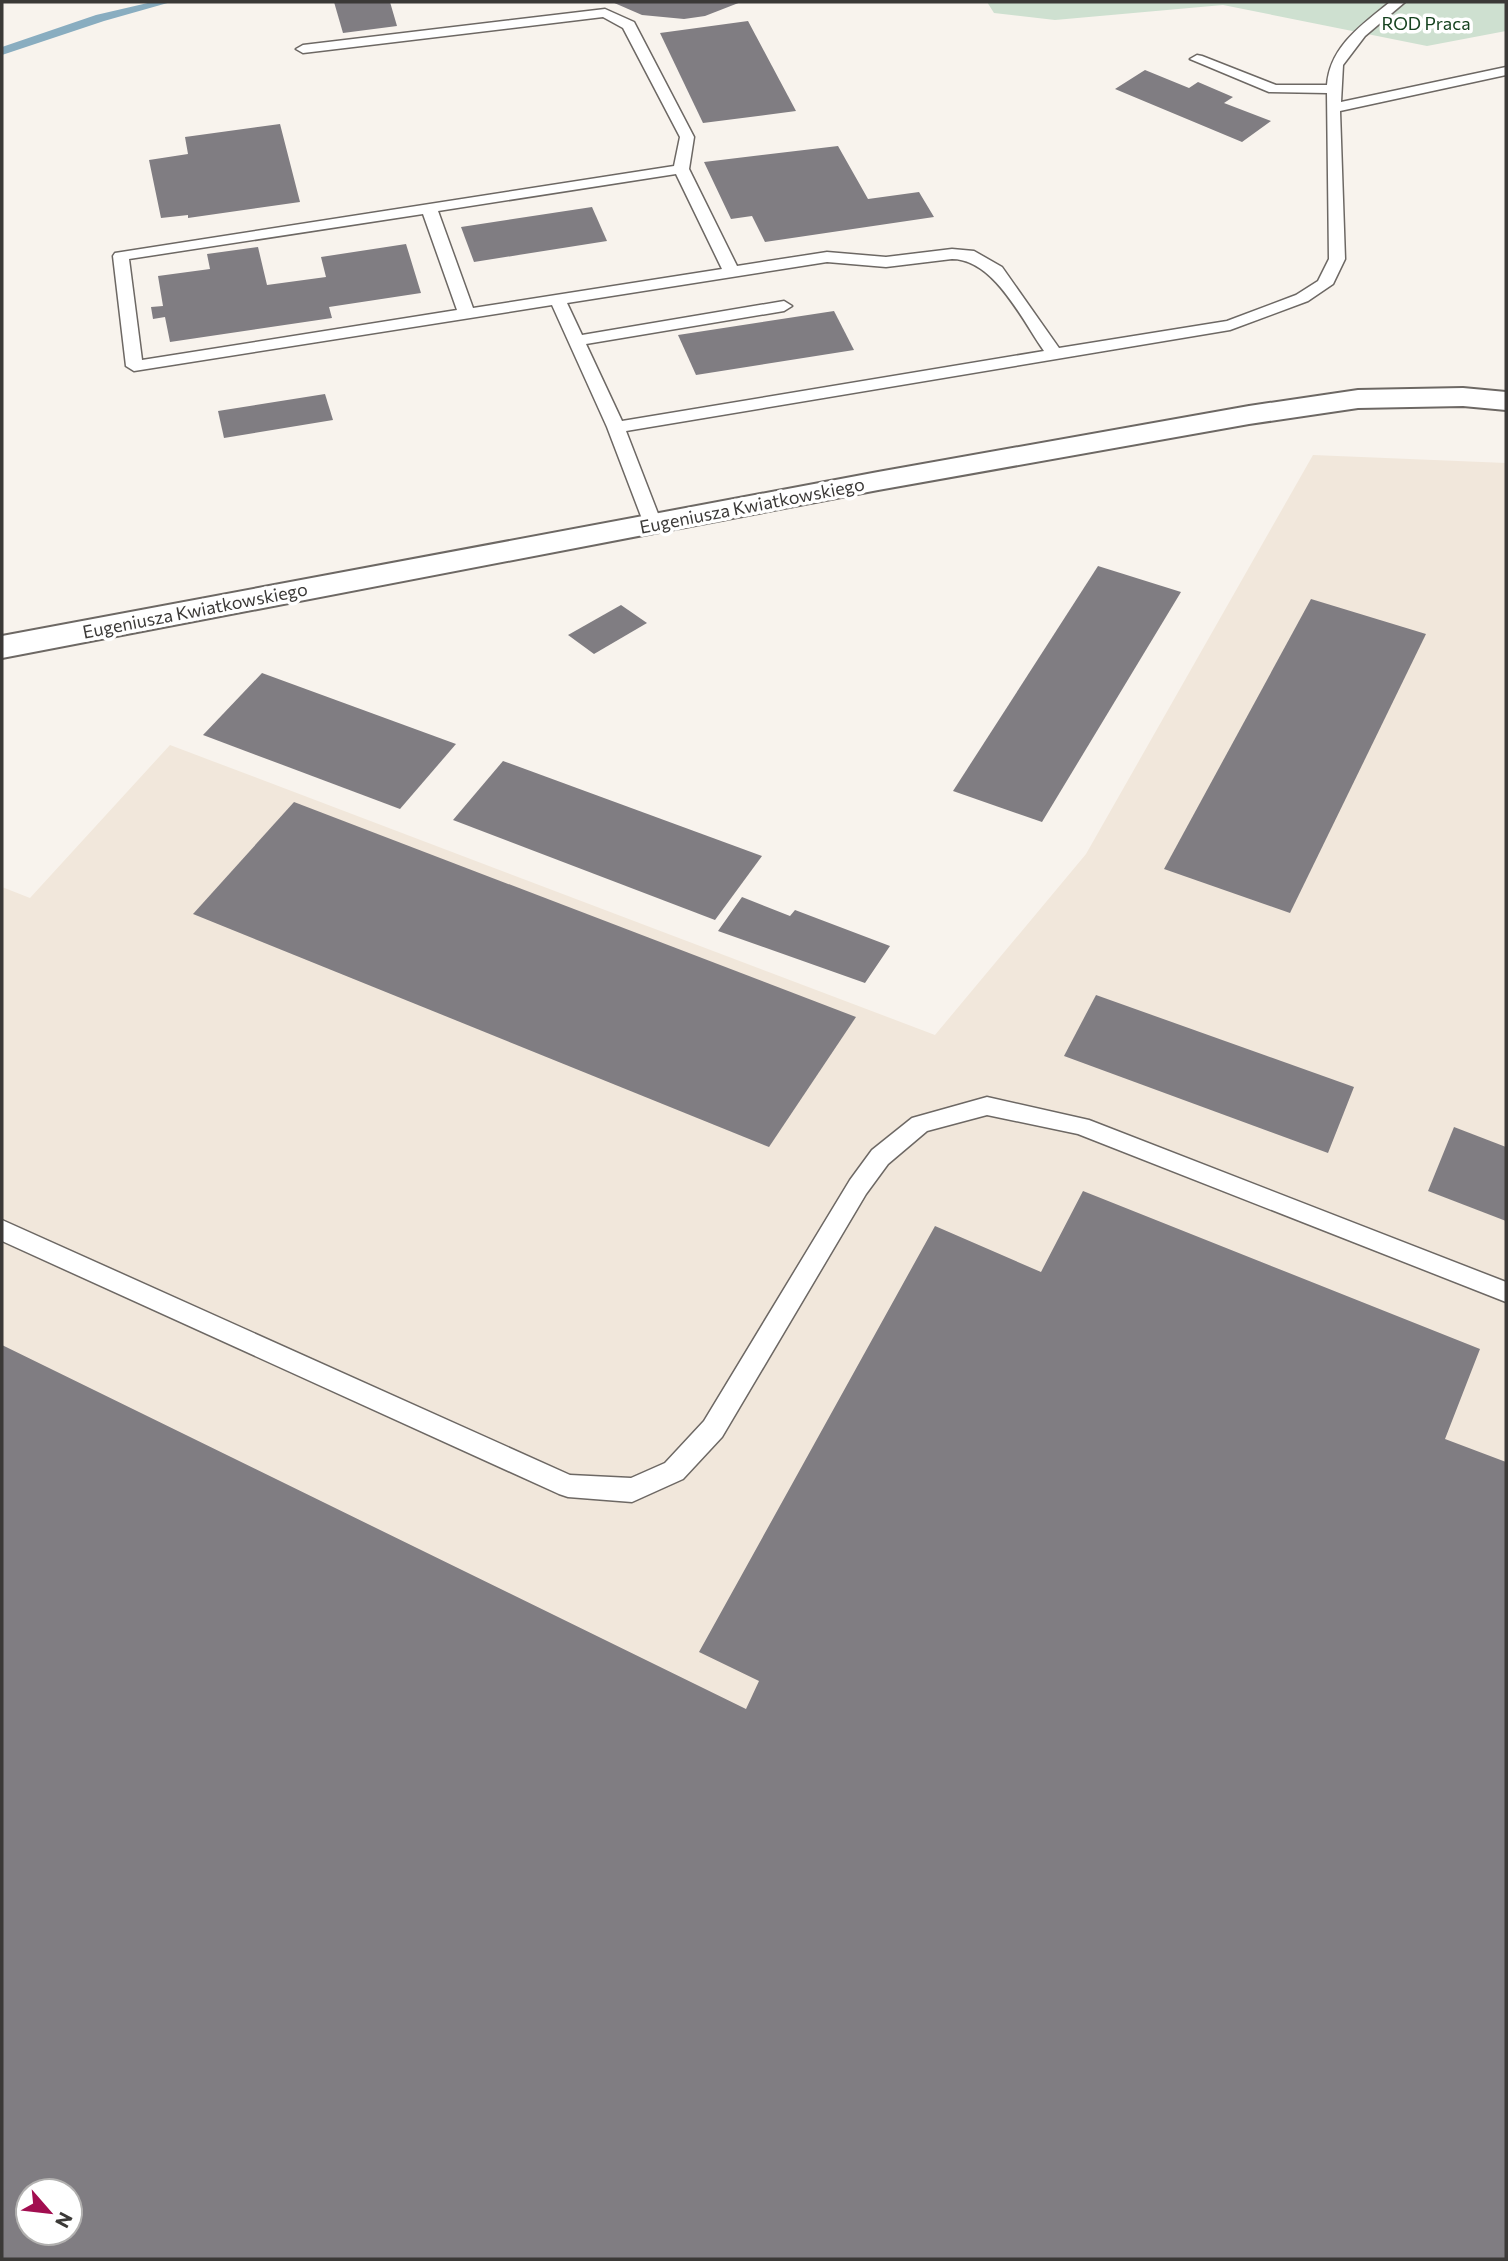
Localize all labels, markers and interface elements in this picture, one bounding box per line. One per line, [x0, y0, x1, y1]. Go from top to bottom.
park label: ROD Praca [1381, 12, 1471, 34]
street label: Eugeniusza Kwiatkowskiego [638, 472, 866, 538]
street label: Eugeniusza Kwiatkowskiego [81, 577, 309, 643]
north arrow [14, 2177, 84, 2247]
text: N [51, 2209, 78, 2232]

